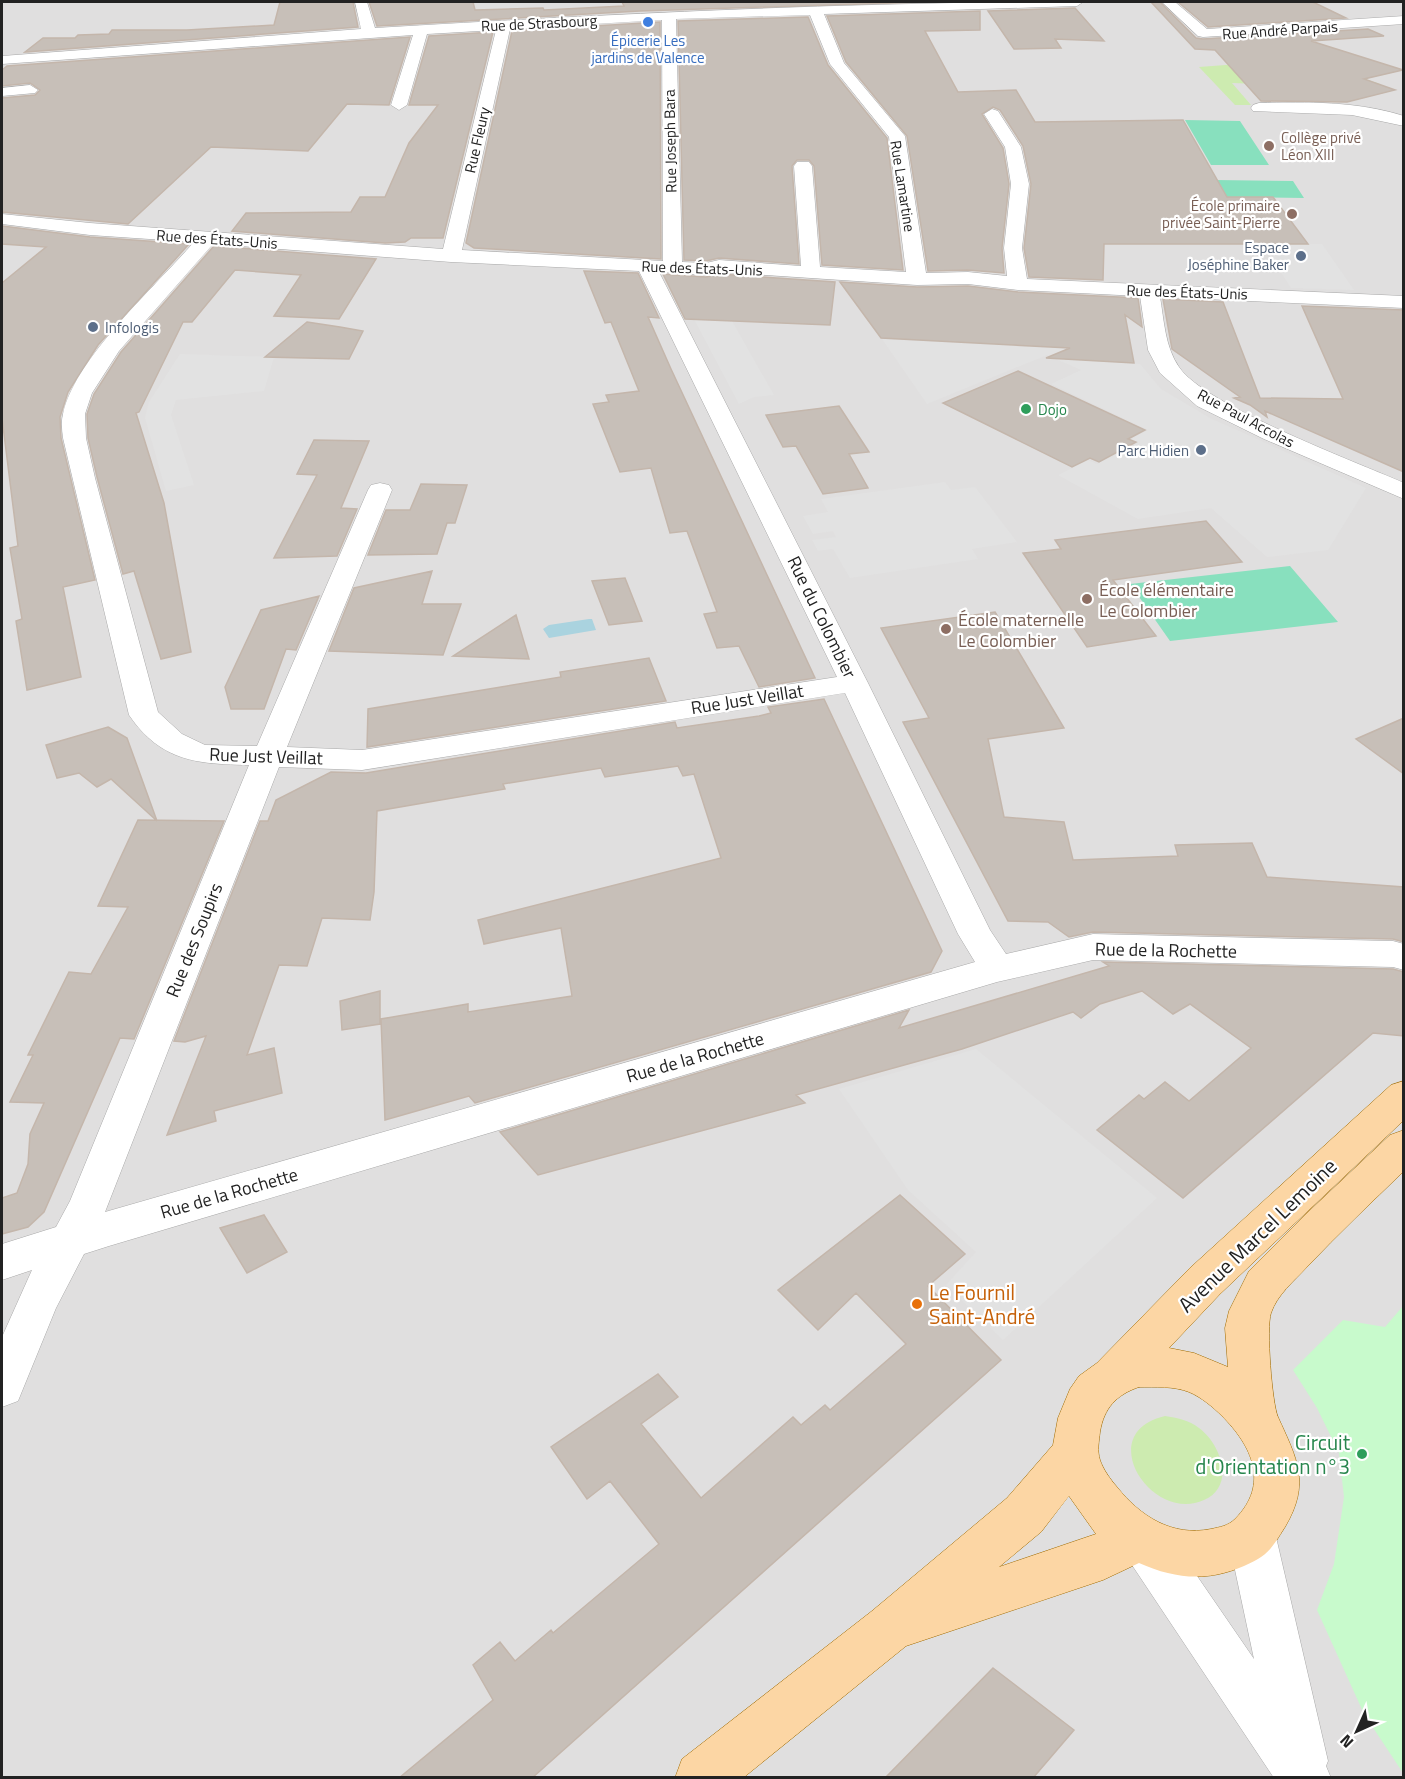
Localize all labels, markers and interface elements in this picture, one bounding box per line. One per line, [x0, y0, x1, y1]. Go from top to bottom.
street label: Rue de Strasbourg [480, 8, 598, 38]
street label: Rue André Parpais [1221, 14, 1339, 46]
marker: Épicerie Les jardins de Valence [641, 15, 655, 29]
place label: Épicerie Les jardins de Valence [590, 29, 705, 69]
street label: Rue Joseph Bara [658, 89, 682, 193]
street label: Rue Fleury [458, 105, 496, 175]
place label: Collège privé Léon XIII [1281, 126, 1361, 166]
street label: Rue Lamartine [884, 139, 922, 233]
marker: Collège privé Léon XIII [1262, 139, 1276, 153]
place label: École primaire privée Saint-Pierre [1162, 194, 1280, 234]
marker: École primaire privée Saint-Pierre [1285, 207, 1299, 221]
street label: Rue des États-Unis [156, 223, 278, 255]
place label: Espace Joséphine Baker [1188, 236, 1289, 276]
marker: Espace Joséphine Baker [1294, 249, 1308, 263]
street label: Rue des États-Unis [641, 254, 763, 282]
street label: Rue des États-Unis [1126, 278, 1248, 306]
place label: Infologis [105, 316, 159, 339]
marker: Infologis [86, 320, 100, 334]
street label: Rue Paul Accolas [1193, 383, 1299, 453]
place label: Dojo [1038, 398, 1067, 421]
marker: Dojo [1019, 402, 1033, 416]
place label: Parc Hidien [1118, 439, 1189, 462]
marker: Parc Hidien [1194, 443, 1208, 457]
street label: Rue du Colombier [781, 551, 863, 683]
place label: École élémentaire Le Colombier [1099, 576, 1234, 624]
marker: École élémentaire Le Colombier [1080, 592, 1094, 606]
place label: École maternelle Le Colombier [958, 606, 1084, 654]
marker: École maternelle Le Colombier [939, 622, 953, 636]
street label: Rue Just Veillat [689, 677, 806, 721]
street label: Rue Just Veillat [209, 741, 324, 771]
street label: Rue des Soupirs [159, 879, 229, 1001]
street label: Rue de la Rochette [1095, 935, 1237, 965]
street label: Rue de la Rochette [623, 1024, 767, 1090]
street label: Avenue Marcel Lemoine [1170, 1150, 1344, 1320]
street label: Rue de la Rochette [157, 1160, 301, 1226]
place label: Le Fournil Saint-André [929, 1276, 1035, 1332]
marker: Le Fournil Saint-André [910, 1297, 924, 1311]
place label: Circuit d'Orientation n°3 [1195, 1426, 1351, 1482]
marker: Circuit d'Orientation n°3 [1355, 1447, 1369, 1461]
north arrow [1327, 1701, 1387, 1761]
text: N [1334, 1729, 1359, 1754]

